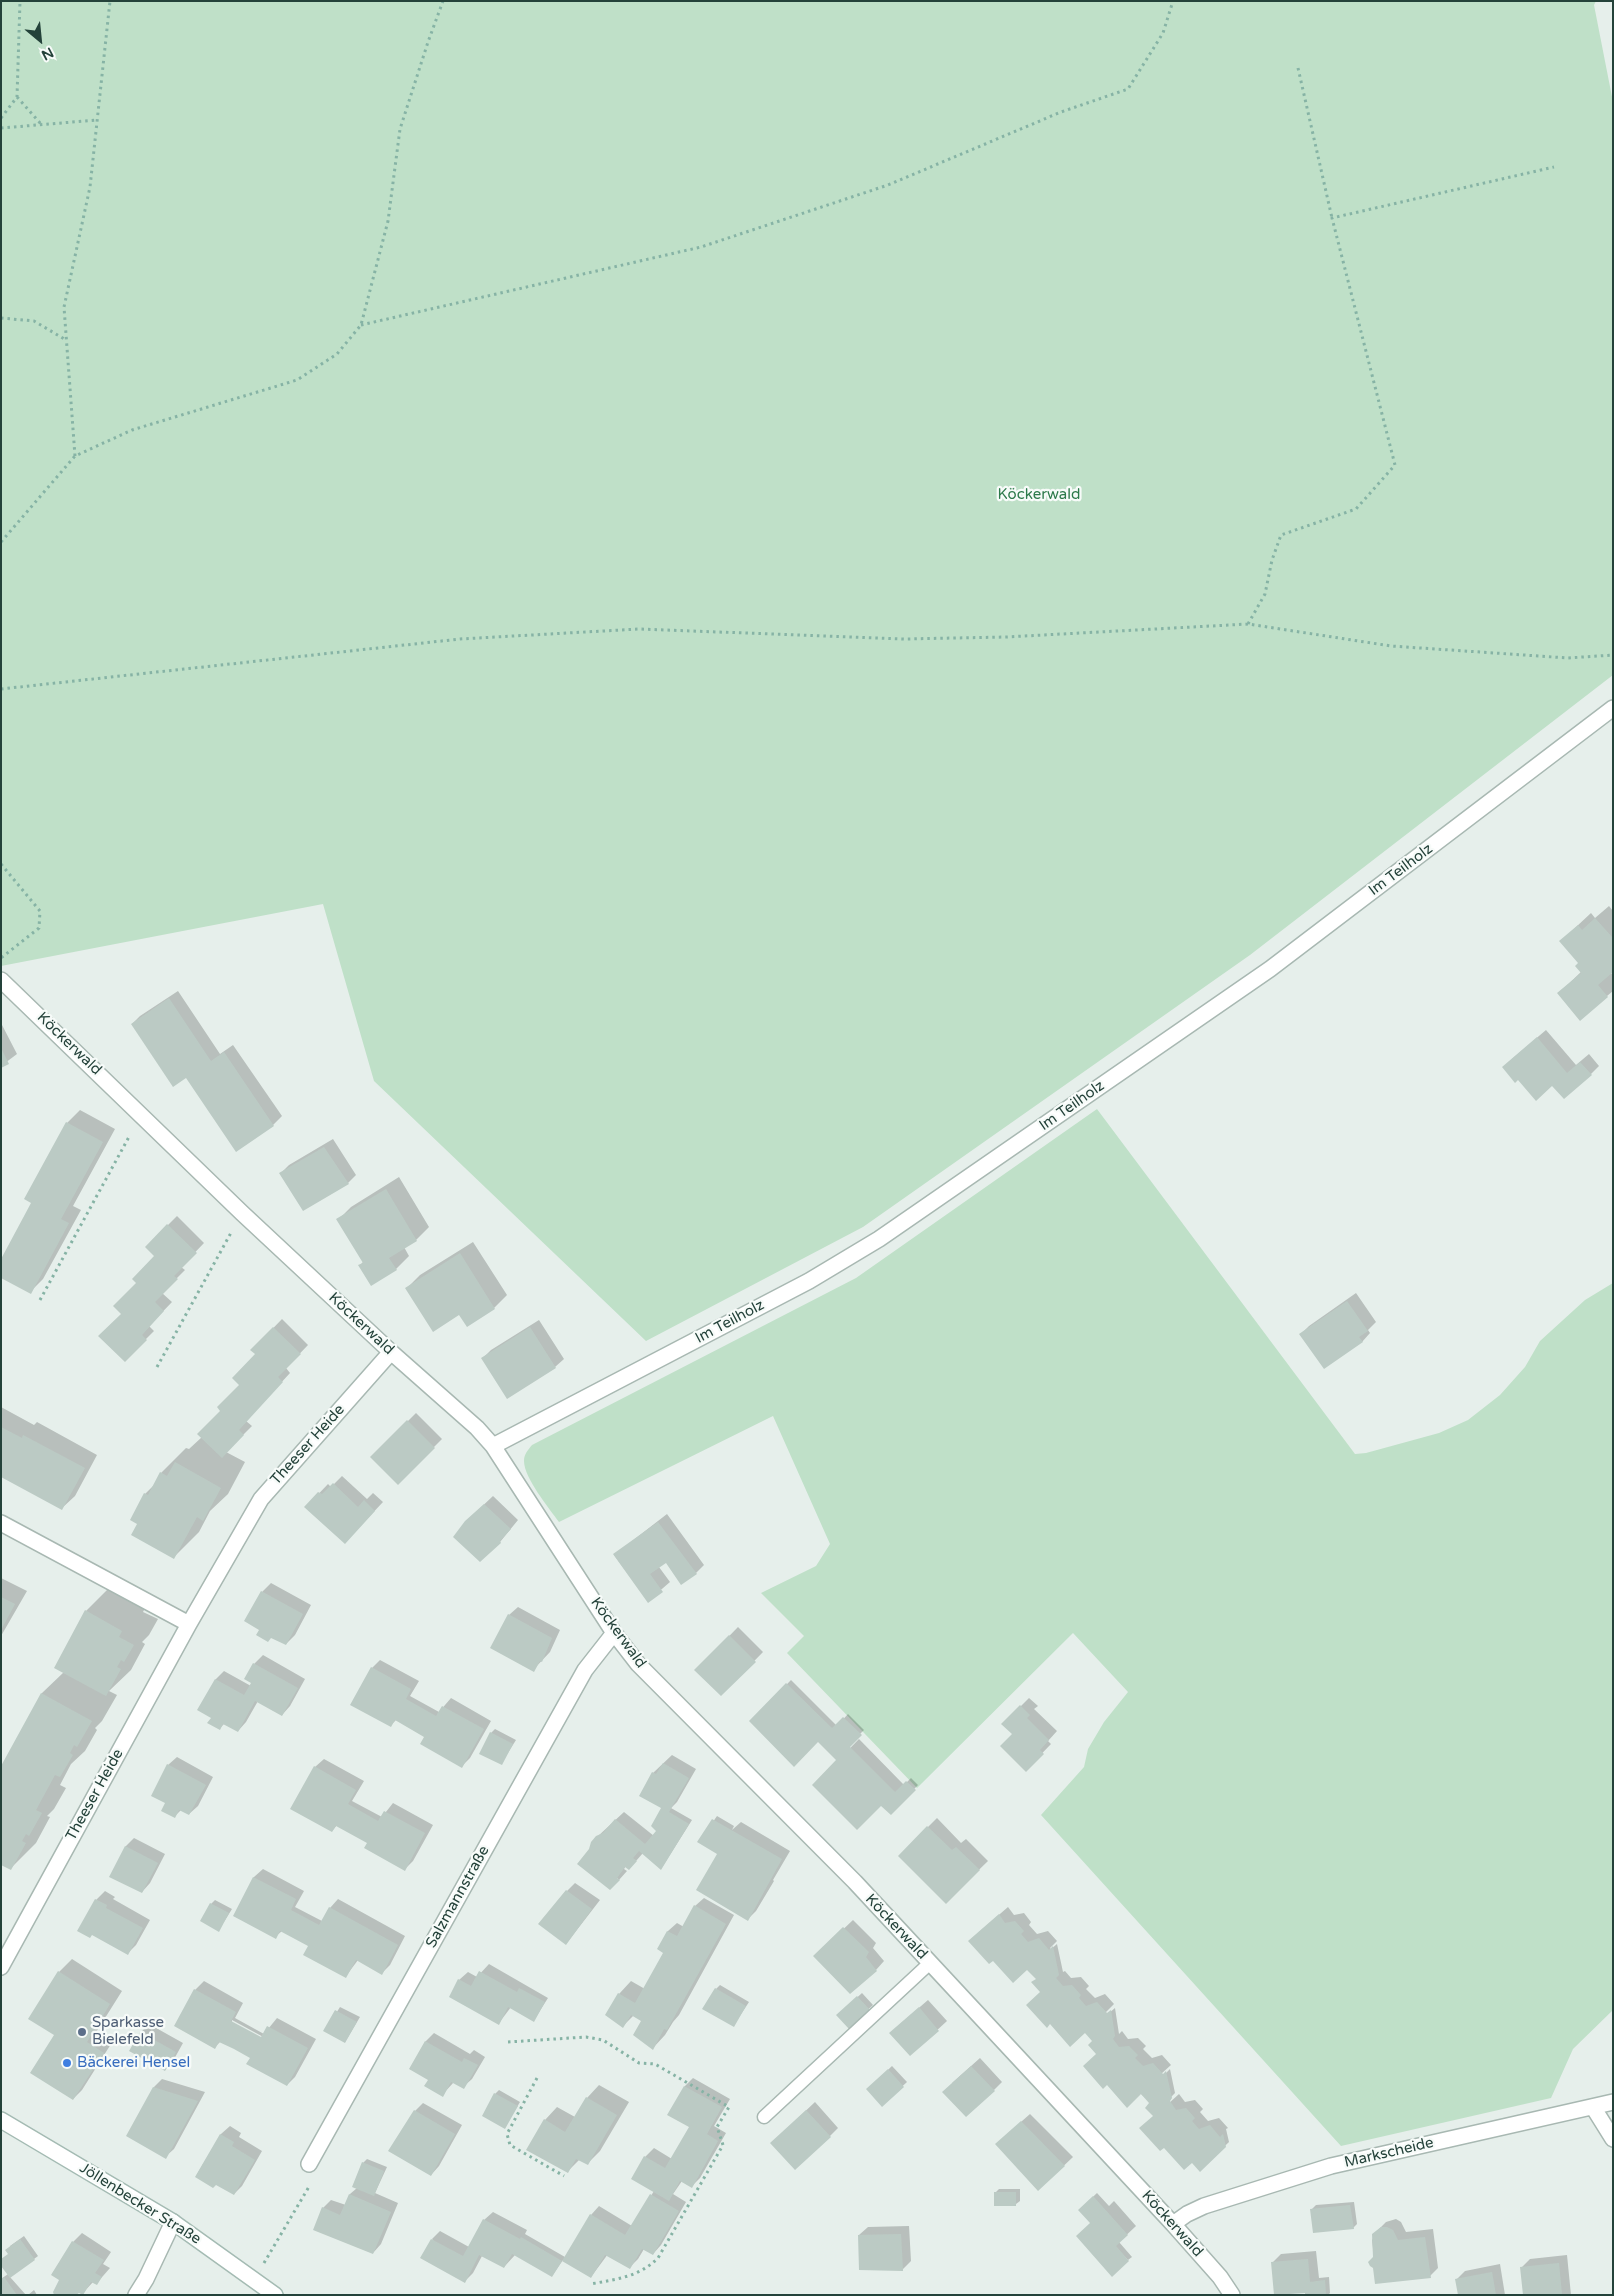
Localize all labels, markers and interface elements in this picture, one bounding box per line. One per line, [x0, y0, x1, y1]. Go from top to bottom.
north arrow [15, 15, 65, 65]
text: N [38, 44, 56, 64]
park label: Köckerwald [998, 486, 1080, 504]
street label: Im Teilholz [1365, 840, 1437, 900]
street label: Köckerwald [33, 1009, 105, 1079]
street label: Im Teilholz [1036, 1077, 1108, 1135]
street label: Köckerwald [325, 1289, 397, 1359]
street label: Im Teilholz [692, 1296, 768, 1348]
street label: Theeser Heide [267, 1401, 349, 1489]
street label: Köckerwald [586, 1594, 650, 1672]
street label: Theeser Heide [62, 1746, 128, 1844]
street label: Salzmannstraße [422, 1843, 494, 1951]
street label: Köckerwald [861, 1891, 931, 1963]
place label: Sparkasse Bielefeld [92, 2014, 164, 2049]
marker: Sparkasse Bielefeld [76, 2026, 88, 2038]
place label: Bäckerei Hensel [77, 2054, 190, 2072]
marker: Bäckerei Hensel [61, 2057, 73, 2069]
street label: Markscheide [1343, 2134, 1435, 2172]
street label: Jöllenbecker Straße [76, 2159, 204, 2249]
street label: Köckerwald [1138, 2187, 1206, 2261]

